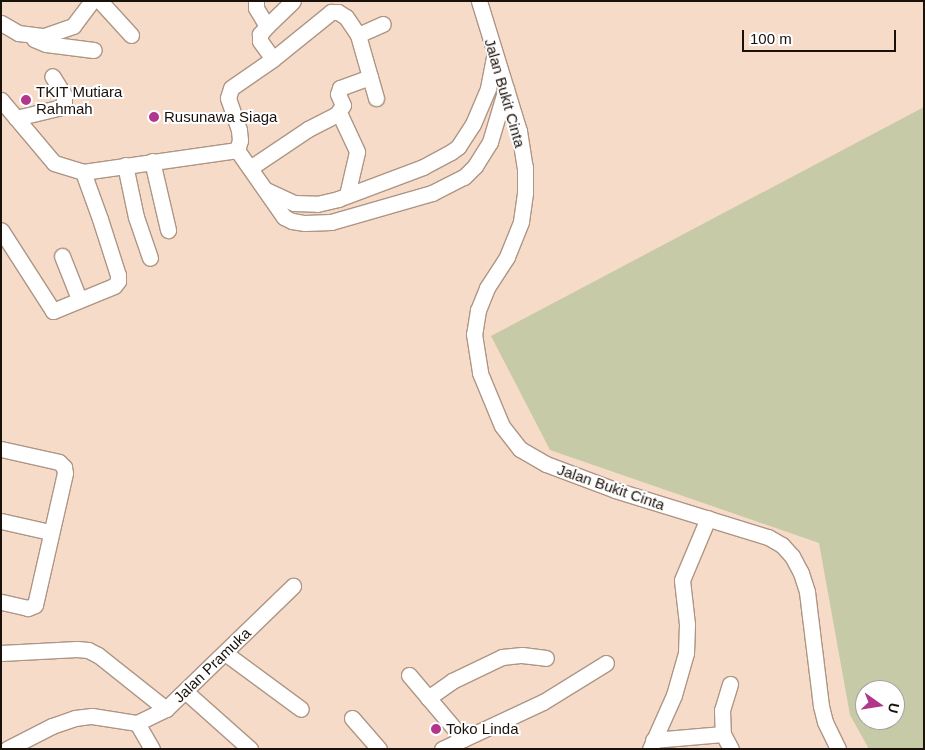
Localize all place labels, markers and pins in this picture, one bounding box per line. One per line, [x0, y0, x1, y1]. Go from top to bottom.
place label: TKIT Mutiara Rahmah [36, 82, 123, 117]
marker: TKIT Mutiara Rahmah [20, 94, 32, 106]
place label: Rusunawa Siaga [164, 108, 277, 126]
marker: Rusunawa Siaga [148, 111, 160, 123]
place label: Toko Linda [446, 720, 519, 738]
marker: Toko Linda [430, 723, 442, 735]

